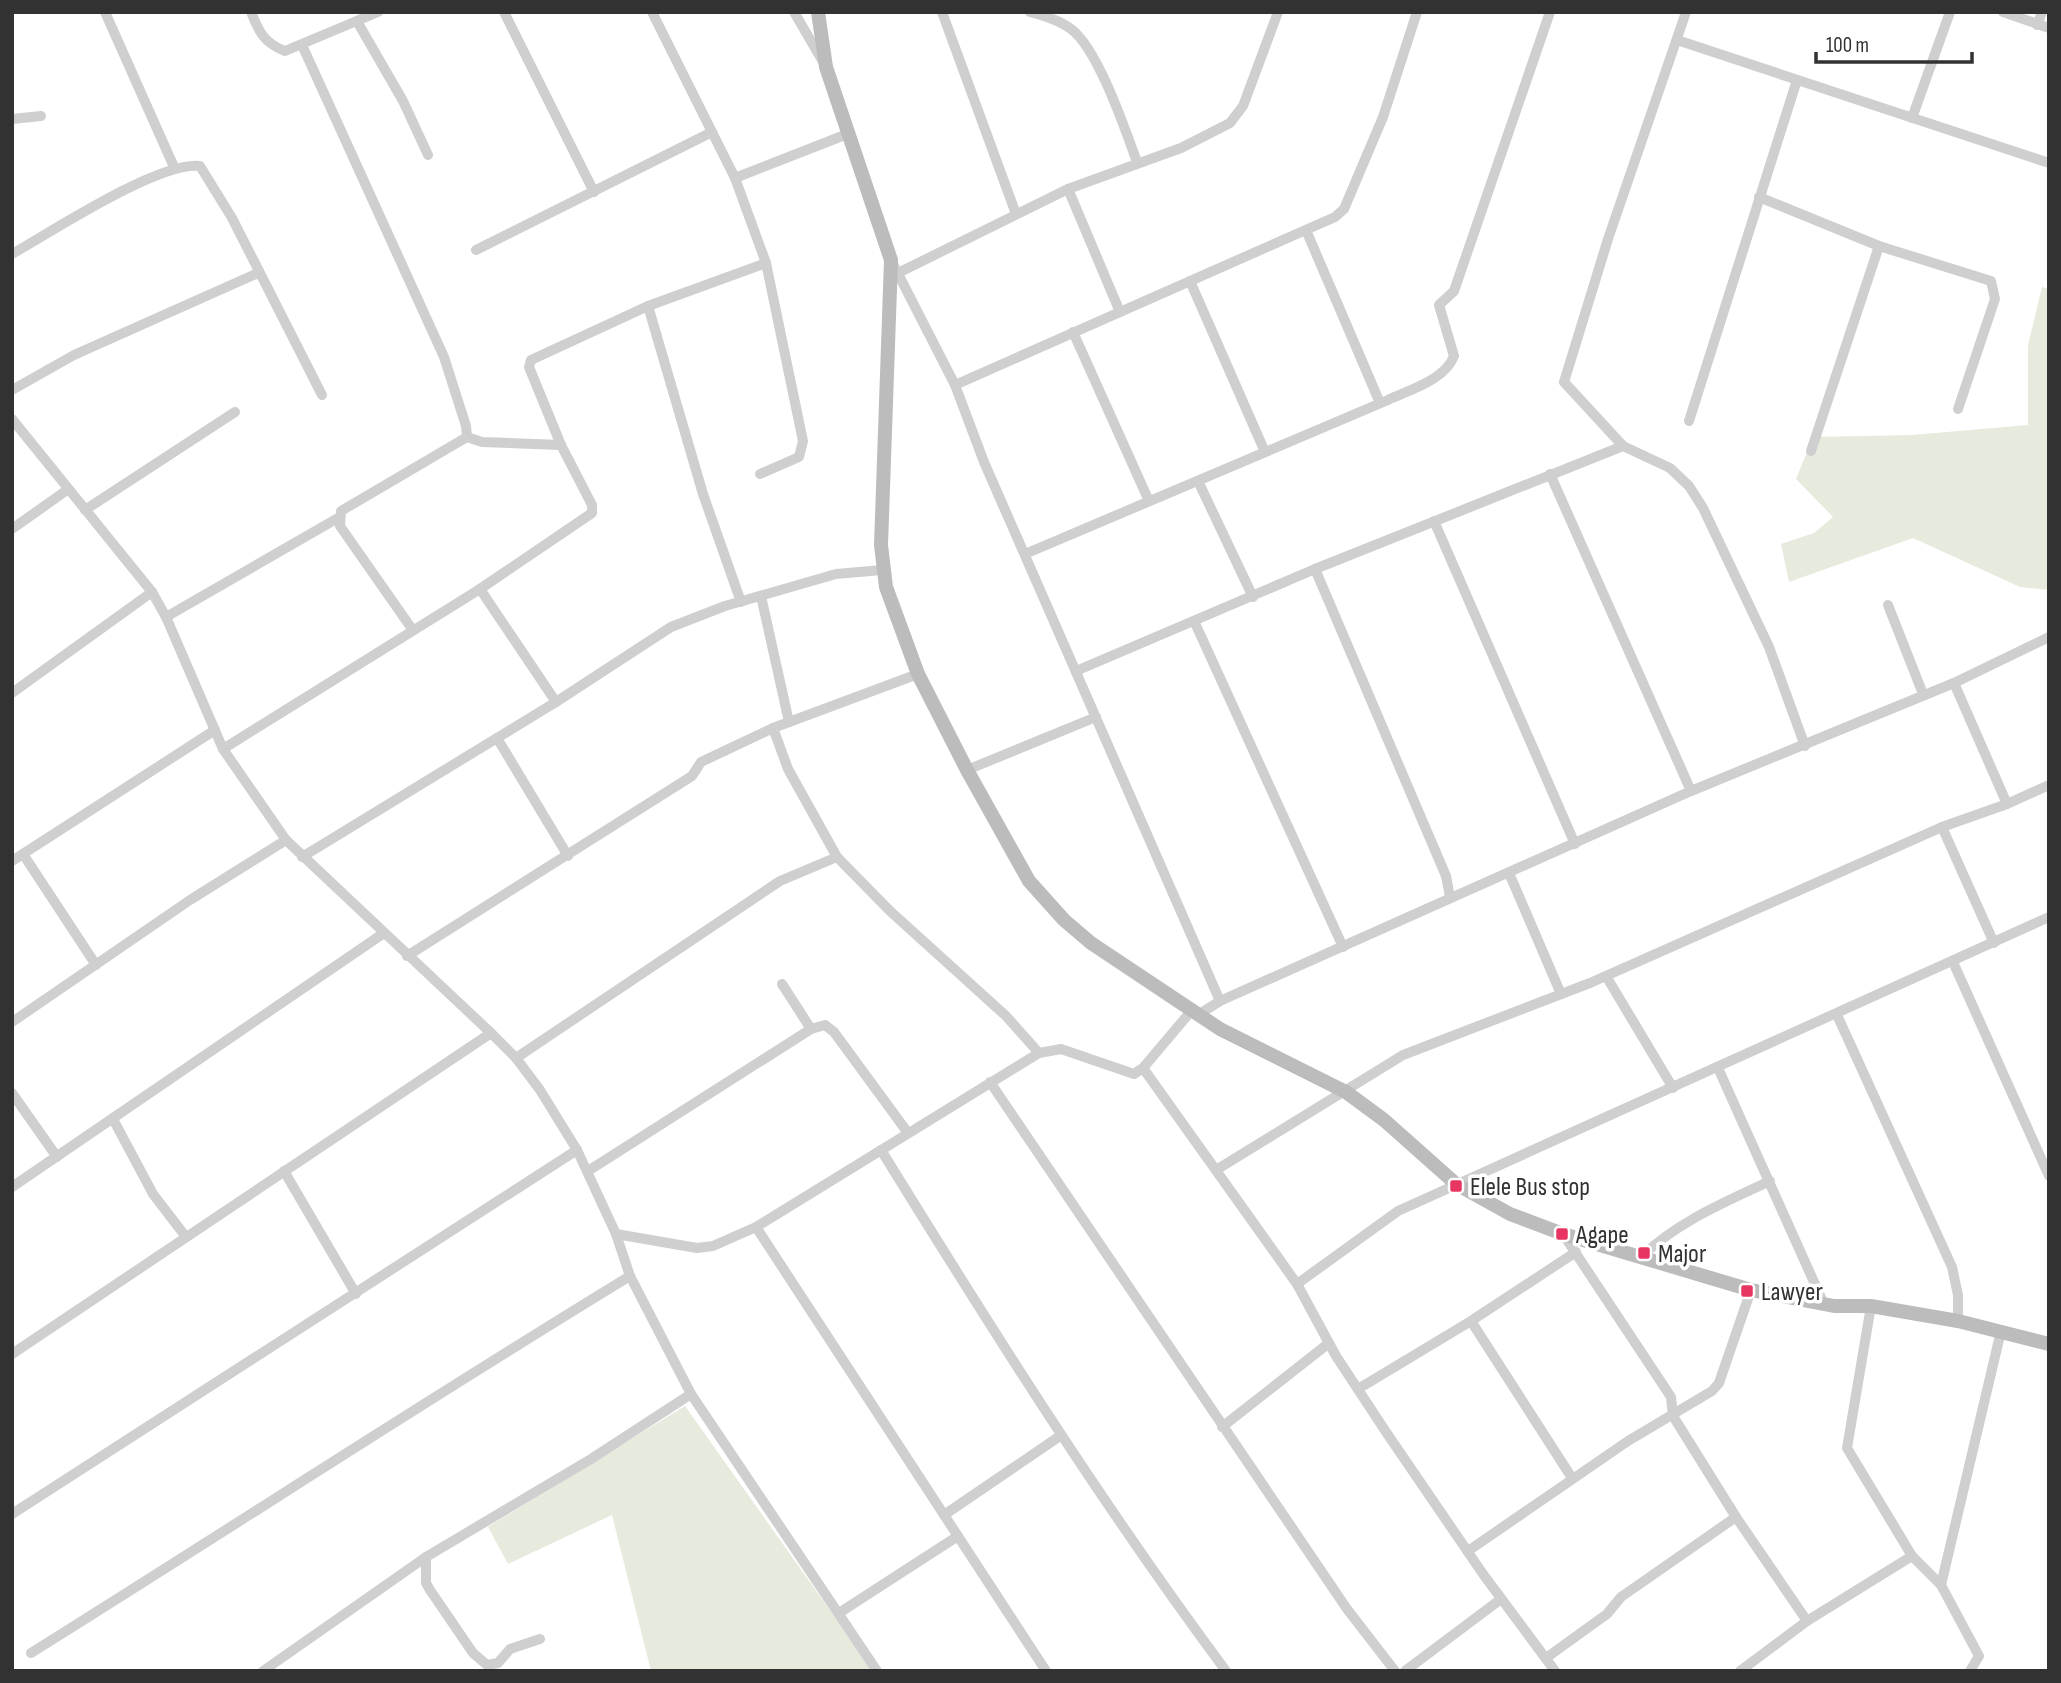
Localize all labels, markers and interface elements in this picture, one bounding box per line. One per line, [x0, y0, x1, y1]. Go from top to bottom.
scale bar [1816, 21, 1972, 65]
text: 100 m [1826, 33, 1869, 58]
place label: Elele Bus stop [1470, 1172, 1590, 1203]
marker: Elele Bus stop [1448, 1178, 1464, 1194]
place label: Agape [1575, 1220, 1629, 1251]
marker: Agape [1554, 1226, 1570, 1242]
place label: Major [1658, 1239, 1707, 1270]
marker: Major [1636, 1245, 1652, 1261]
place label: Lawyer [1761, 1277, 1823, 1308]
marker: Lawyer [1739, 1283, 1755, 1299]

